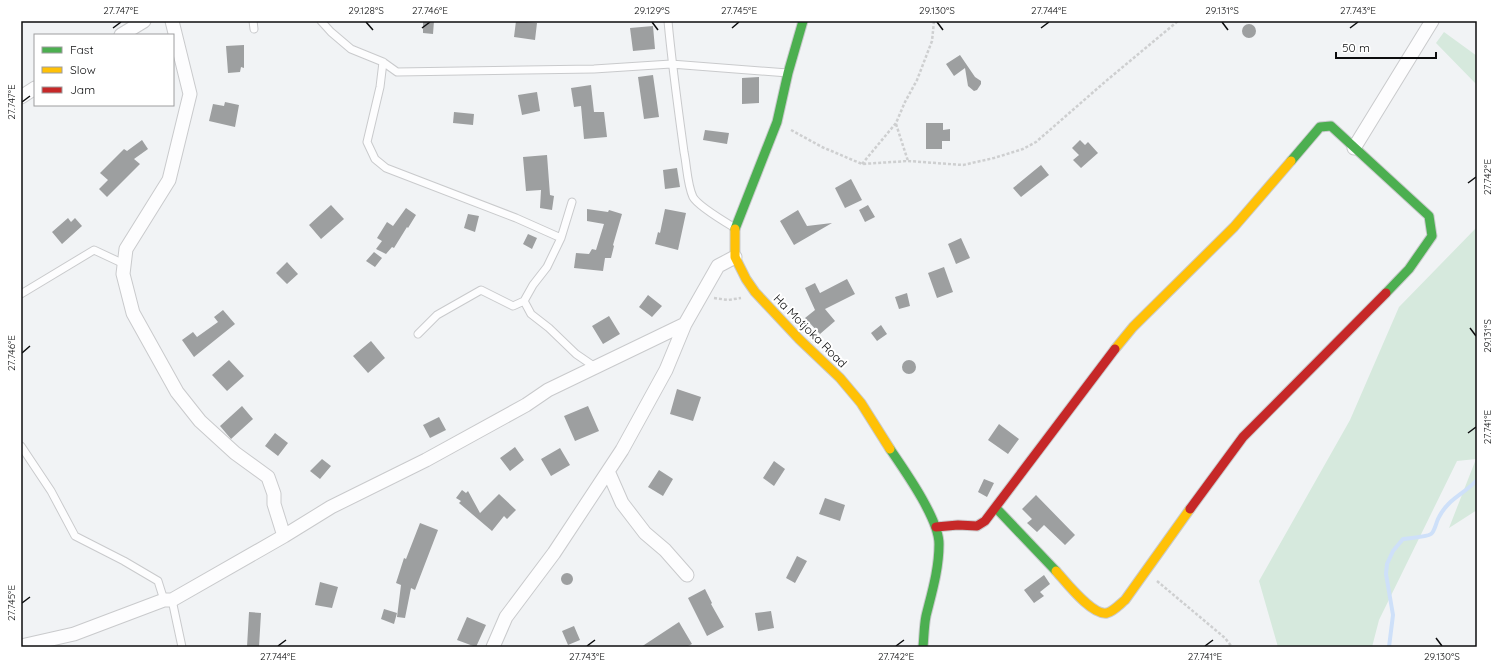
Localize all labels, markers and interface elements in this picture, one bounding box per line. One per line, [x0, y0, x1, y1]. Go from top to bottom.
text: 27.747°E [103, 4, 139, 17]
text: 29.128°S [348, 4, 384, 17]
text: 27.746°E [412, 4, 448, 17]
text: 29.129°S [634, 4, 670, 17]
text: 27.745°E [721, 4, 757, 17]
text: 29.130°S [919, 4, 955, 17]
text: 27.744°E [1031, 4, 1067, 17]
text: 29.131°S [1205, 4, 1239, 17]
text: 27.743°E [1340, 4, 1376, 17]
legend [34, 34, 174, 106]
scale bar [1336, 34, 1436, 60]
text: 50 m [1342, 40, 1370, 55]
text: Fast [70, 42, 94, 57]
text: Slow [70, 62, 96, 77]
text: Jam [70, 82, 95, 97]
text: 27.747°E [5, 84, 18, 120]
text: 27.742°E [1481, 159, 1494, 195]
street label: Ha Motjoka Road [771, 291, 850, 370]
text: 29.131°S [1481, 319, 1494, 353]
text: 27.746°E [5, 335, 18, 371]
text: 27.741°E [1481, 410, 1494, 444]
text: 27.745°E [5, 585, 18, 621]
text: 27.744°E [260, 650, 296, 663]
text: 27.743°E [569, 650, 605, 663]
text: 27.742°E [878, 650, 914, 663]
text: 27.741°E [1188, 650, 1222, 663]
text: 29.130°S [1424, 650, 1460, 663]

